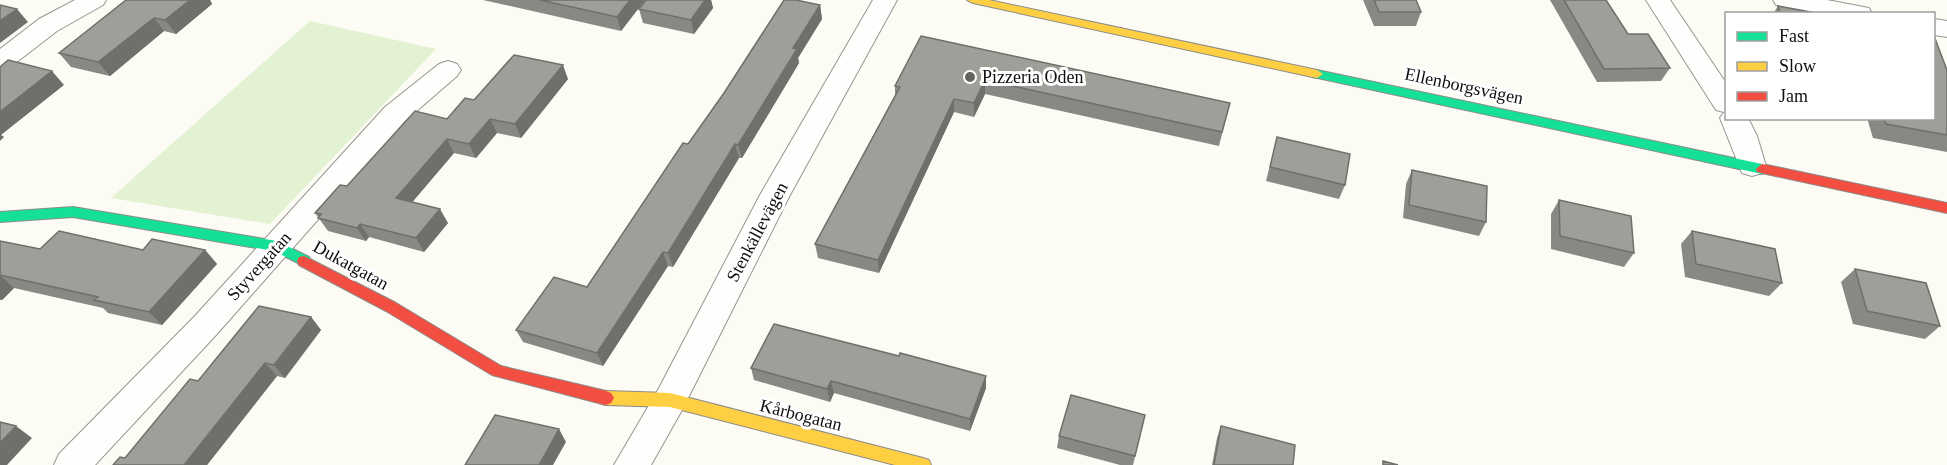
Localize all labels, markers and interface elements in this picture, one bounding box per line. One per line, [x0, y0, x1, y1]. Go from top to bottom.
legend [1725, 12, 1935, 120]
text: Fast [1779, 26, 1809, 46]
text: Slow [1779, 56, 1816, 76]
street label: Ellenborgsvägen [1403, 64, 1525, 108]
place label: Pizzeria Oden [982, 67, 1083, 87]
marker: Pizzeria Oden [963, 70, 977, 84]
text: Jam [1779, 86, 1808, 106]
street label: Stenkällevägen [722, 179, 792, 285]
street label: Styvergatan [223, 227, 295, 305]
street label: Dukatgatan [310, 236, 392, 294]
street label: Kårbogatan [758, 395, 844, 435]

